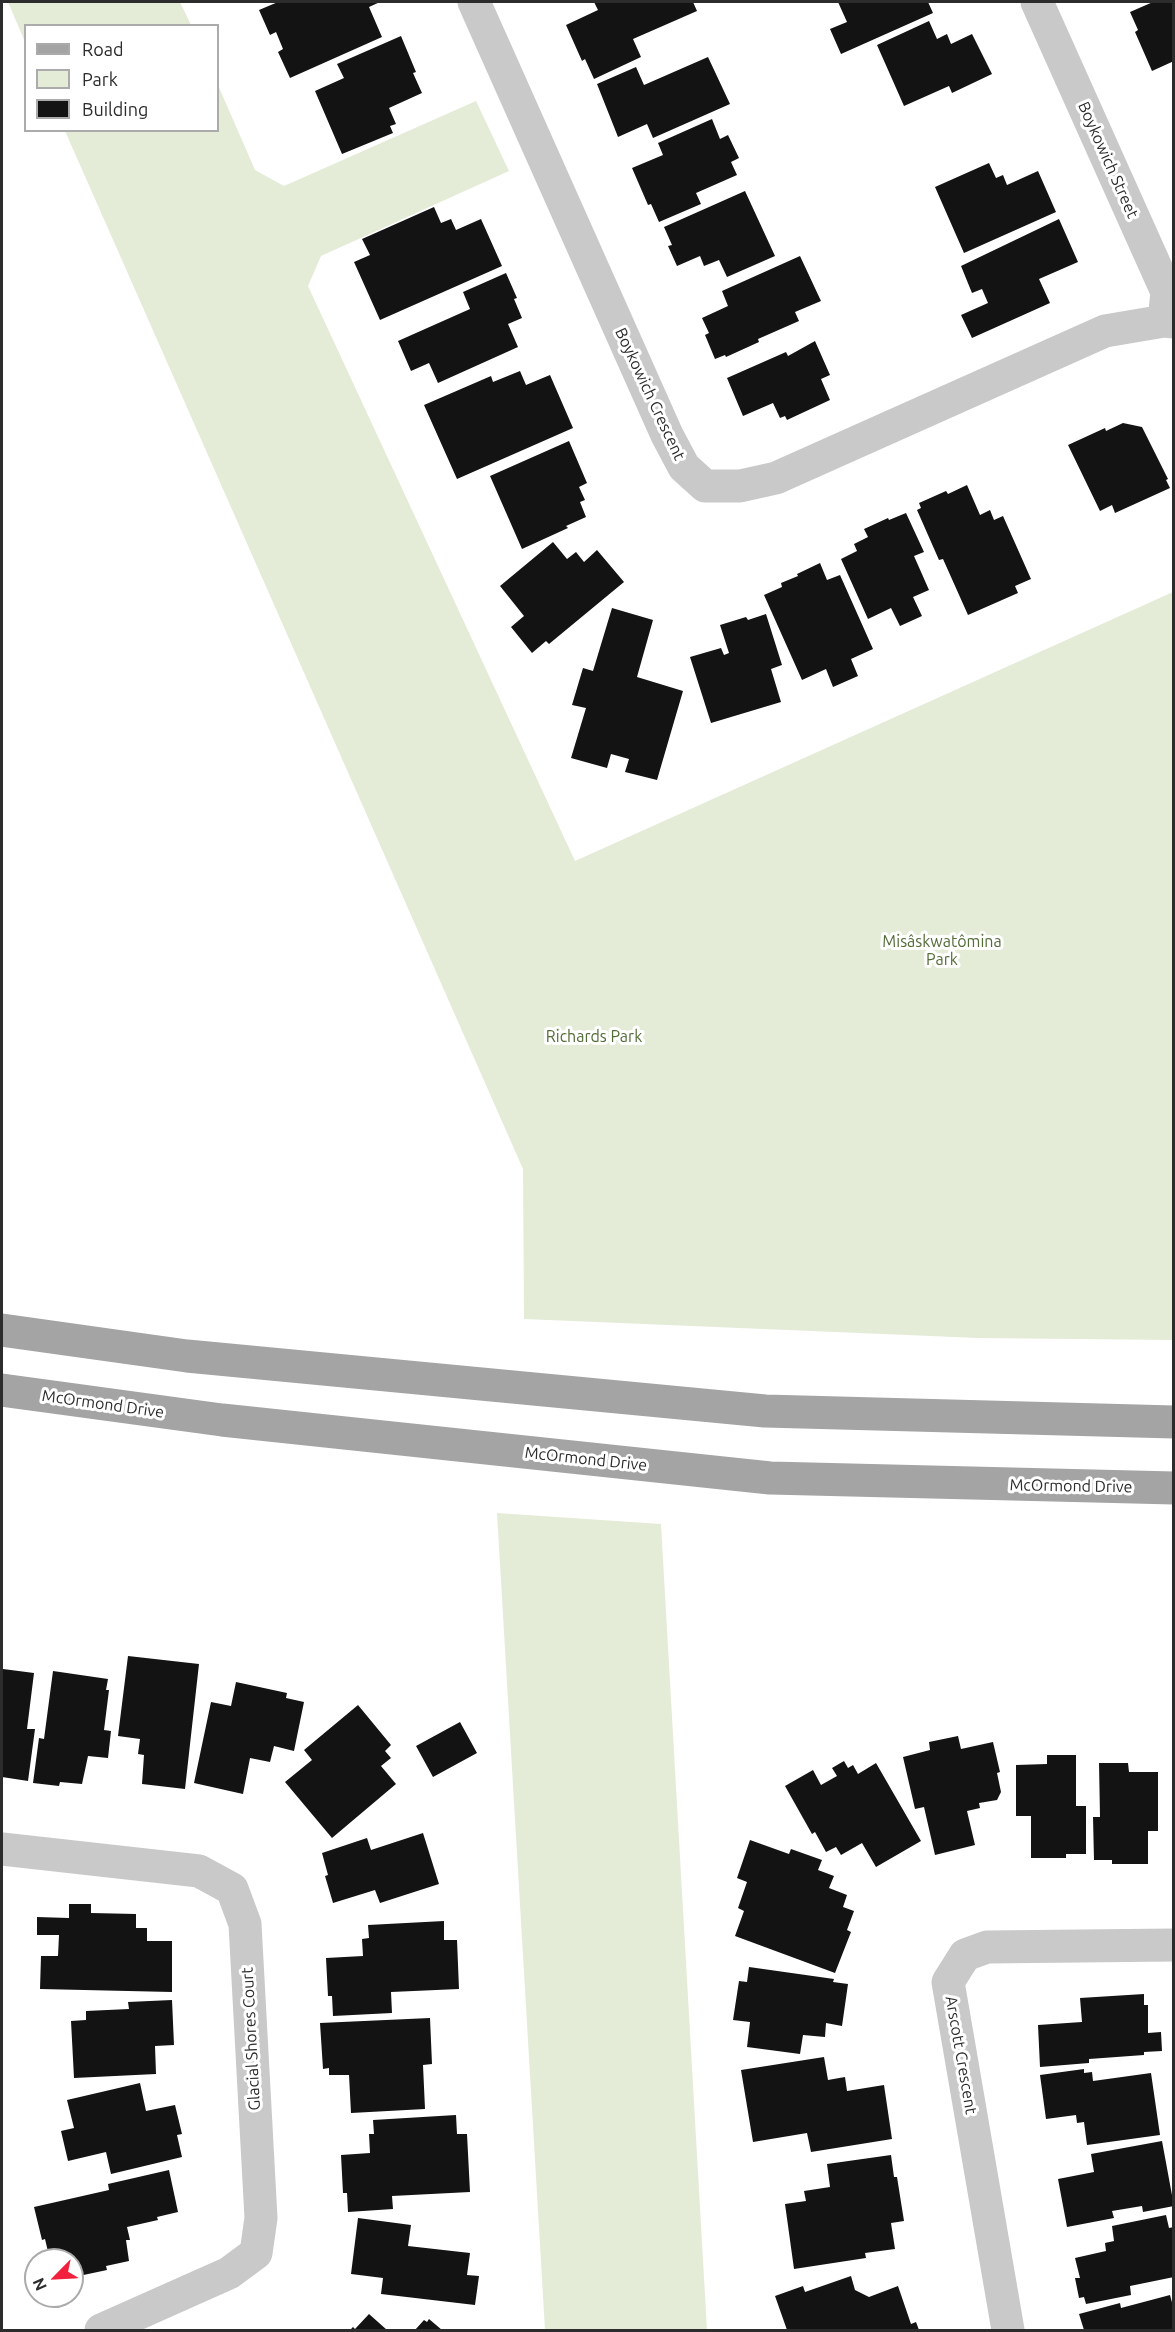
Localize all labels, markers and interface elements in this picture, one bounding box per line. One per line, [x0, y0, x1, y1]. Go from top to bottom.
legend [24, 24, 219, 132]
text: Road [82, 39, 124, 59]
text: Park [82, 69, 118, 89]
text: Building [82, 99, 148, 119]
street label: Boykowich Street [1074, 99, 1142, 221]
street label: Boykowich Crescent [611, 325, 689, 463]
park label: Misâskwatômina Park [882, 932, 1002, 970]
park label: Richards Park [546, 1027, 642, 1047]
street label: McOrmond Drive [41, 1386, 165, 1422]
street label: McOrmond Drive [524, 1443, 648, 1475]
street label: McOrmond Drive [1009, 1475, 1133, 1497]
street label: Glacial Shores Court [238, 1967, 264, 2111]
street label: Arscott Crescent [941, 1994, 981, 2116]
north arrow [24, 2248, 84, 2308]
text: N [29, 2275, 50, 2294]

